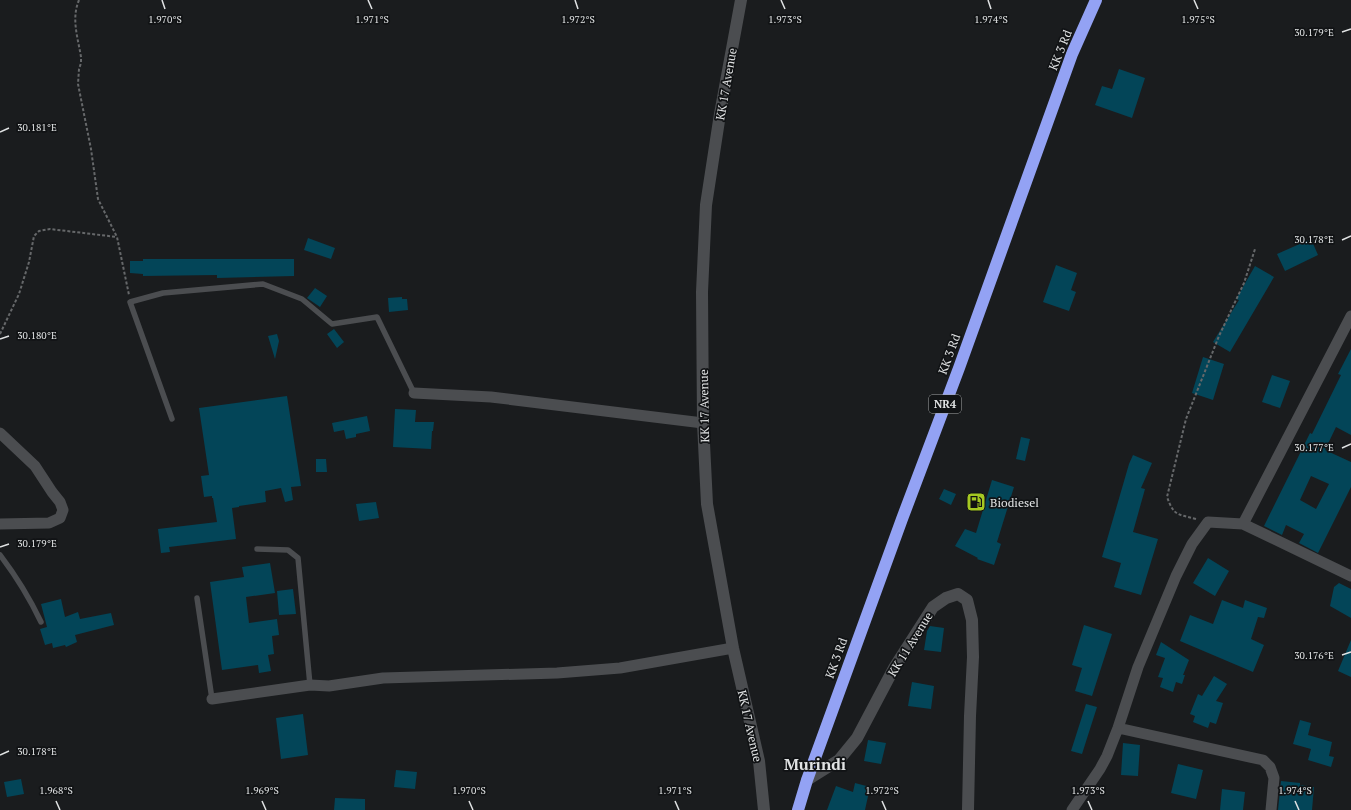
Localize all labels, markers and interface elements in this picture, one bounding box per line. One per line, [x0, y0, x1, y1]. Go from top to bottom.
text: 1.970°S [148, 13, 182, 26]
text: 1.971°S [355, 13, 389, 26]
text: 1.972°S [561, 13, 595, 26]
text: 1.973°S [768, 13, 802, 26]
text: 1.974°S [974, 13, 1008, 26]
text: 1.975°S [1181, 13, 1215, 26]
text: 30.179°E [1294, 26, 1334, 39]
street label: KK 3 Rd [1045, 27, 1075, 72]
street label: KK 17 Avenue [712, 47, 740, 121]
text: 30.181°E [17, 121, 57, 134]
text: 30.178°E [1294, 233, 1334, 246]
text: 30.180°E [17, 329, 57, 342]
street label: KK 3 Rd [935, 331, 963, 376]
street label: KK 17 Avenue [696, 369, 712, 443]
road number: NR4 [929, 395, 961, 413]
text: 30.177°E [1294, 441, 1334, 454]
fuel station icon: Biodiesel [965, 491, 987, 513]
place label: Biodiesel [990, 495, 1039, 510]
text: 30.179°E [17, 537, 57, 550]
street label: KK 11 Avenue [884, 609, 936, 679]
street label: KK 3 Rd [822, 635, 850, 680]
text: 30.176°E [1294, 649, 1334, 662]
street label: KK 17 Avenue [734, 689, 766, 763]
text: 30.178°E [17, 745, 57, 758]
district label: Murindi [784, 753, 846, 775]
text: 1.968°S [39, 784, 73, 797]
text: 1.969°S [245, 784, 279, 797]
text: 1.970°S [452, 784, 486, 797]
text: 1.971°S [658, 784, 692, 797]
text: 1.972°S [865, 784, 899, 797]
text: 1.973°S [1071, 784, 1105, 797]
text: 1.974°S [1278, 784, 1312, 797]

